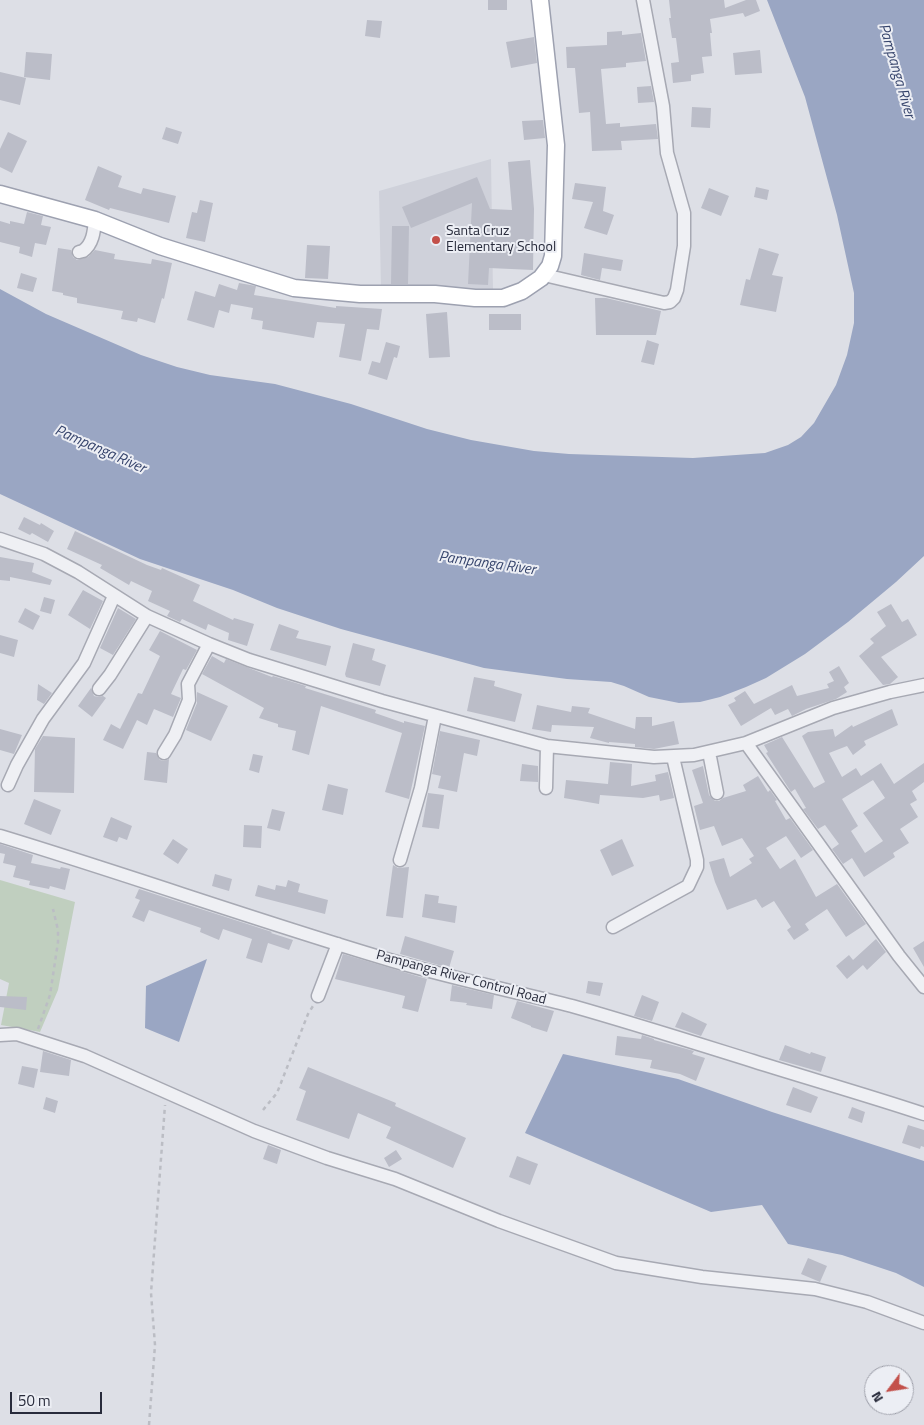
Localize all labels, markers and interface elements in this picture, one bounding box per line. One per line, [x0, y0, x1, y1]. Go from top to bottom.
water label: Pampanga River [874, 22, 918, 120]
place label: Santa Cruz Elementary School [446, 224, 556, 256]
marker: Santa Cruz Elementary School [430, 234, 442, 246]
water label: Pampanga River [52, 422, 148, 478]
water label: Pampanga River [438, 548, 536, 580]
street label: Pampanga River Control Road [374, 947, 548, 1009]
north arrow [864, 1365, 914, 1415]
scale bar [12, 1382, 105, 1414]
text: N [865, 1388, 888, 1407]
text: 50 m [18, 1389, 51, 1412]

